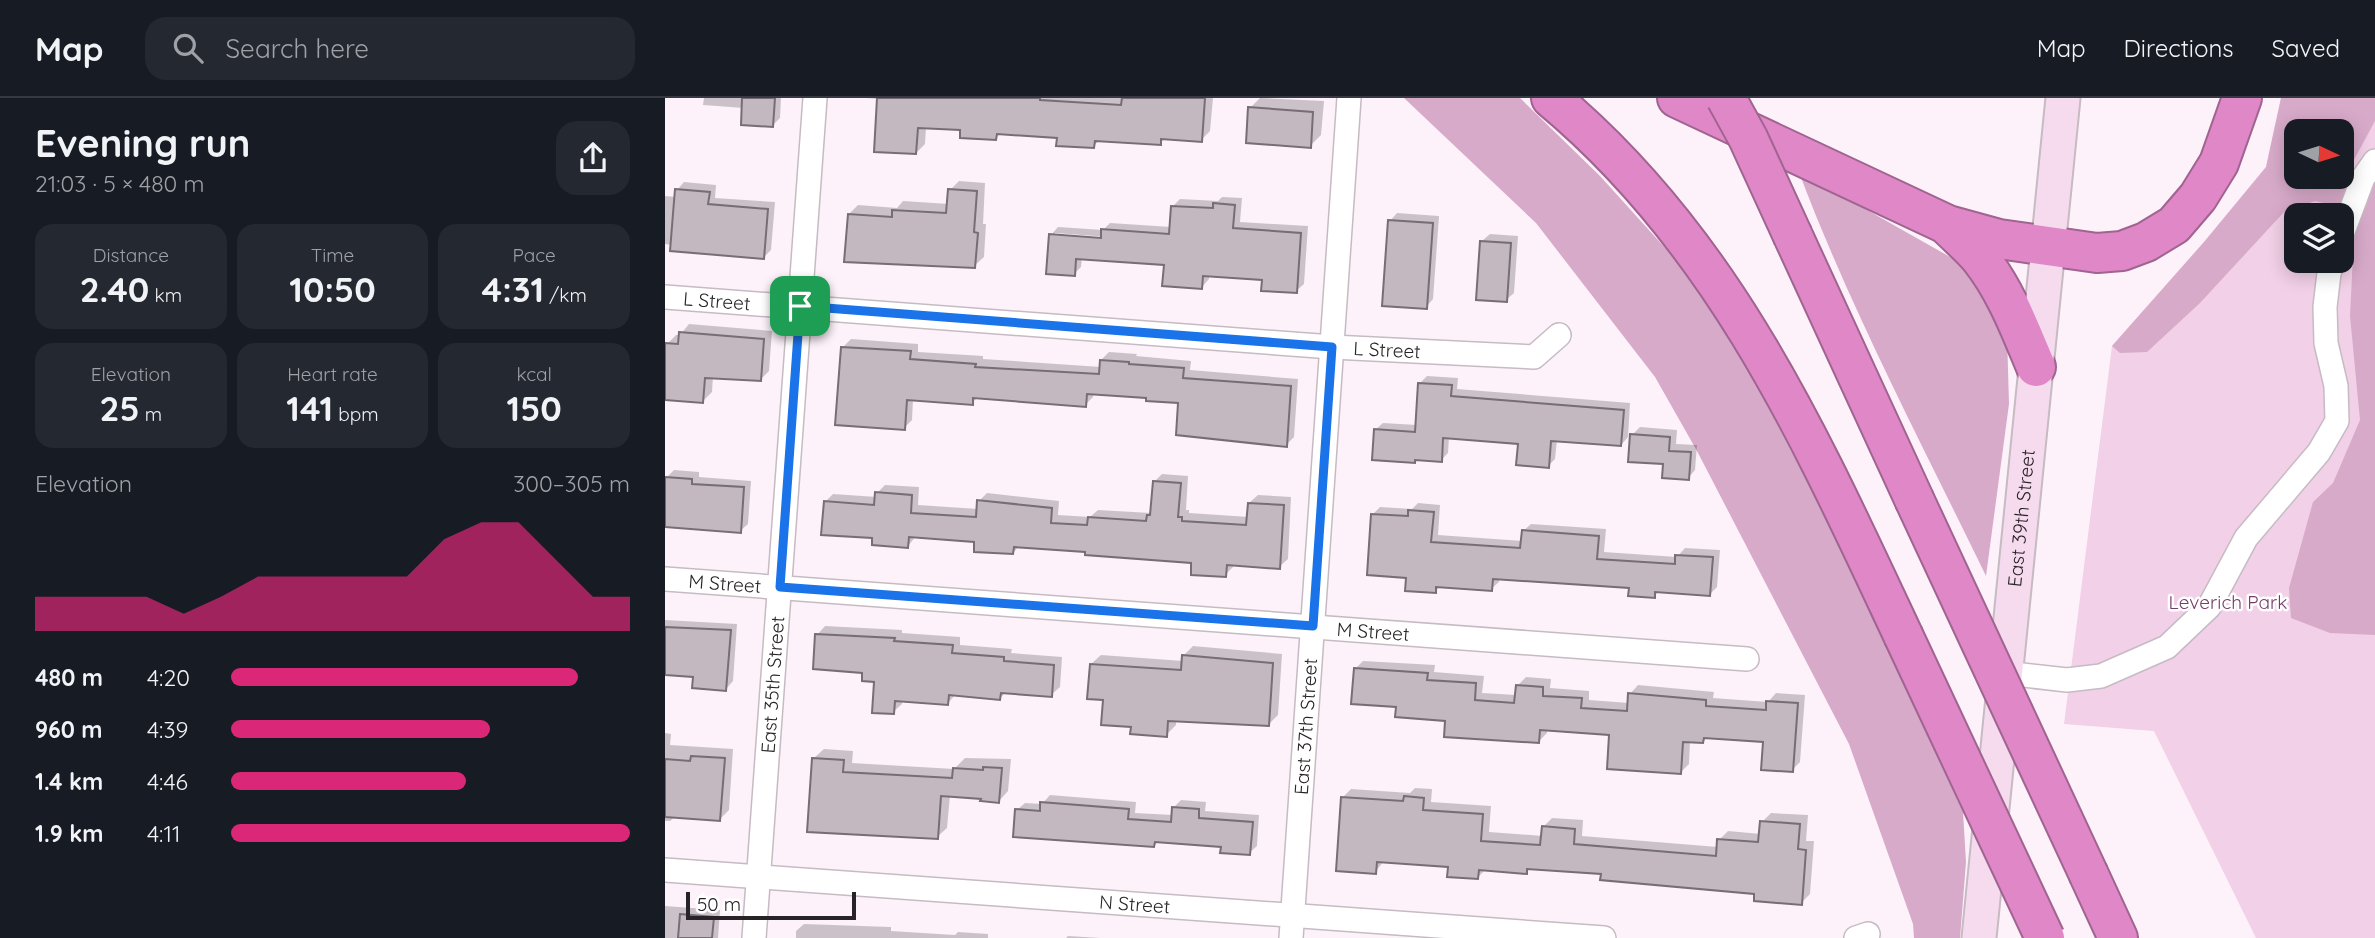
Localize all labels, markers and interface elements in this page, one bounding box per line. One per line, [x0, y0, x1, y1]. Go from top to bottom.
search box [145, 17, 635, 80]
text: Map [35, 28, 103, 69]
icon: search [169, 29, 207, 67]
text: Search here [225, 32, 369, 65]
text: Map [2037, 33, 2086, 63]
text: Directions [2124, 33, 2234, 63]
text: Saved [2272, 33, 2340, 63]
text: Evening run [35, 119, 250, 167]
north arrow [2284, 119, 2354, 189]
map controls [2284, 119, 2354, 273]
button: share [556, 121, 630, 195]
text: 21:03 · 5 × 480 m [35, 169, 205, 198]
button: layers [2284, 203, 2354, 273]
text: Distance [93, 243, 169, 267]
text: Time [311, 243, 354, 267]
text: Pace [513, 243, 556, 267]
text: 2.40 [80, 267, 149, 311]
text: 10:50 [289, 267, 376, 311]
text: 4:31 [482, 267, 544, 311]
pin [770, 276, 830, 336]
text: km [149, 283, 182, 307]
text: /km [544, 283, 587, 307]
street label: L Street [682, 286, 751, 315]
icon: arrive [781, 287, 819, 325]
street label: L Street [1353, 336, 1421, 363]
text: Elevation [91, 362, 171, 386]
text: Heart rate [287, 362, 378, 386]
text: kcal [516, 362, 552, 386]
text: 25 [100, 386, 140, 430]
text: 141 [286, 386, 333, 430]
text: 150 [507, 386, 562, 430]
text: m [140, 402, 162, 426]
text: bpm [333, 402, 379, 426]
street label: East 39th Street [2002, 448, 2040, 588]
text: Elevation [35, 469, 132, 498]
text: 300–305 m [513, 469, 630, 498]
street label: M Street [688, 569, 762, 598]
park label: Leverich Park [2169, 590, 2287, 614]
street label: East 35th Street [755, 615, 789, 754]
street label: M Street [1336, 617, 1410, 646]
street label: East 37th Street [1289, 657, 1322, 796]
text: 480 m [35, 663, 103, 692]
text: 4:20 [147, 663, 190, 692]
text: 960 m [35, 715, 103, 744]
text: 4:39 [147, 715, 188, 744]
text: 1.4 km [35, 767, 103, 796]
text: 4:46 [147, 767, 188, 796]
text: 1.9 km [35, 819, 103, 848]
text: 4:11 [147, 819, 180, 848]
scale bar [686, 889, 856, 921]
street label: N Street [1098, 889, 1171, 919]
text: 50 m [697, 892, 741, 916]

